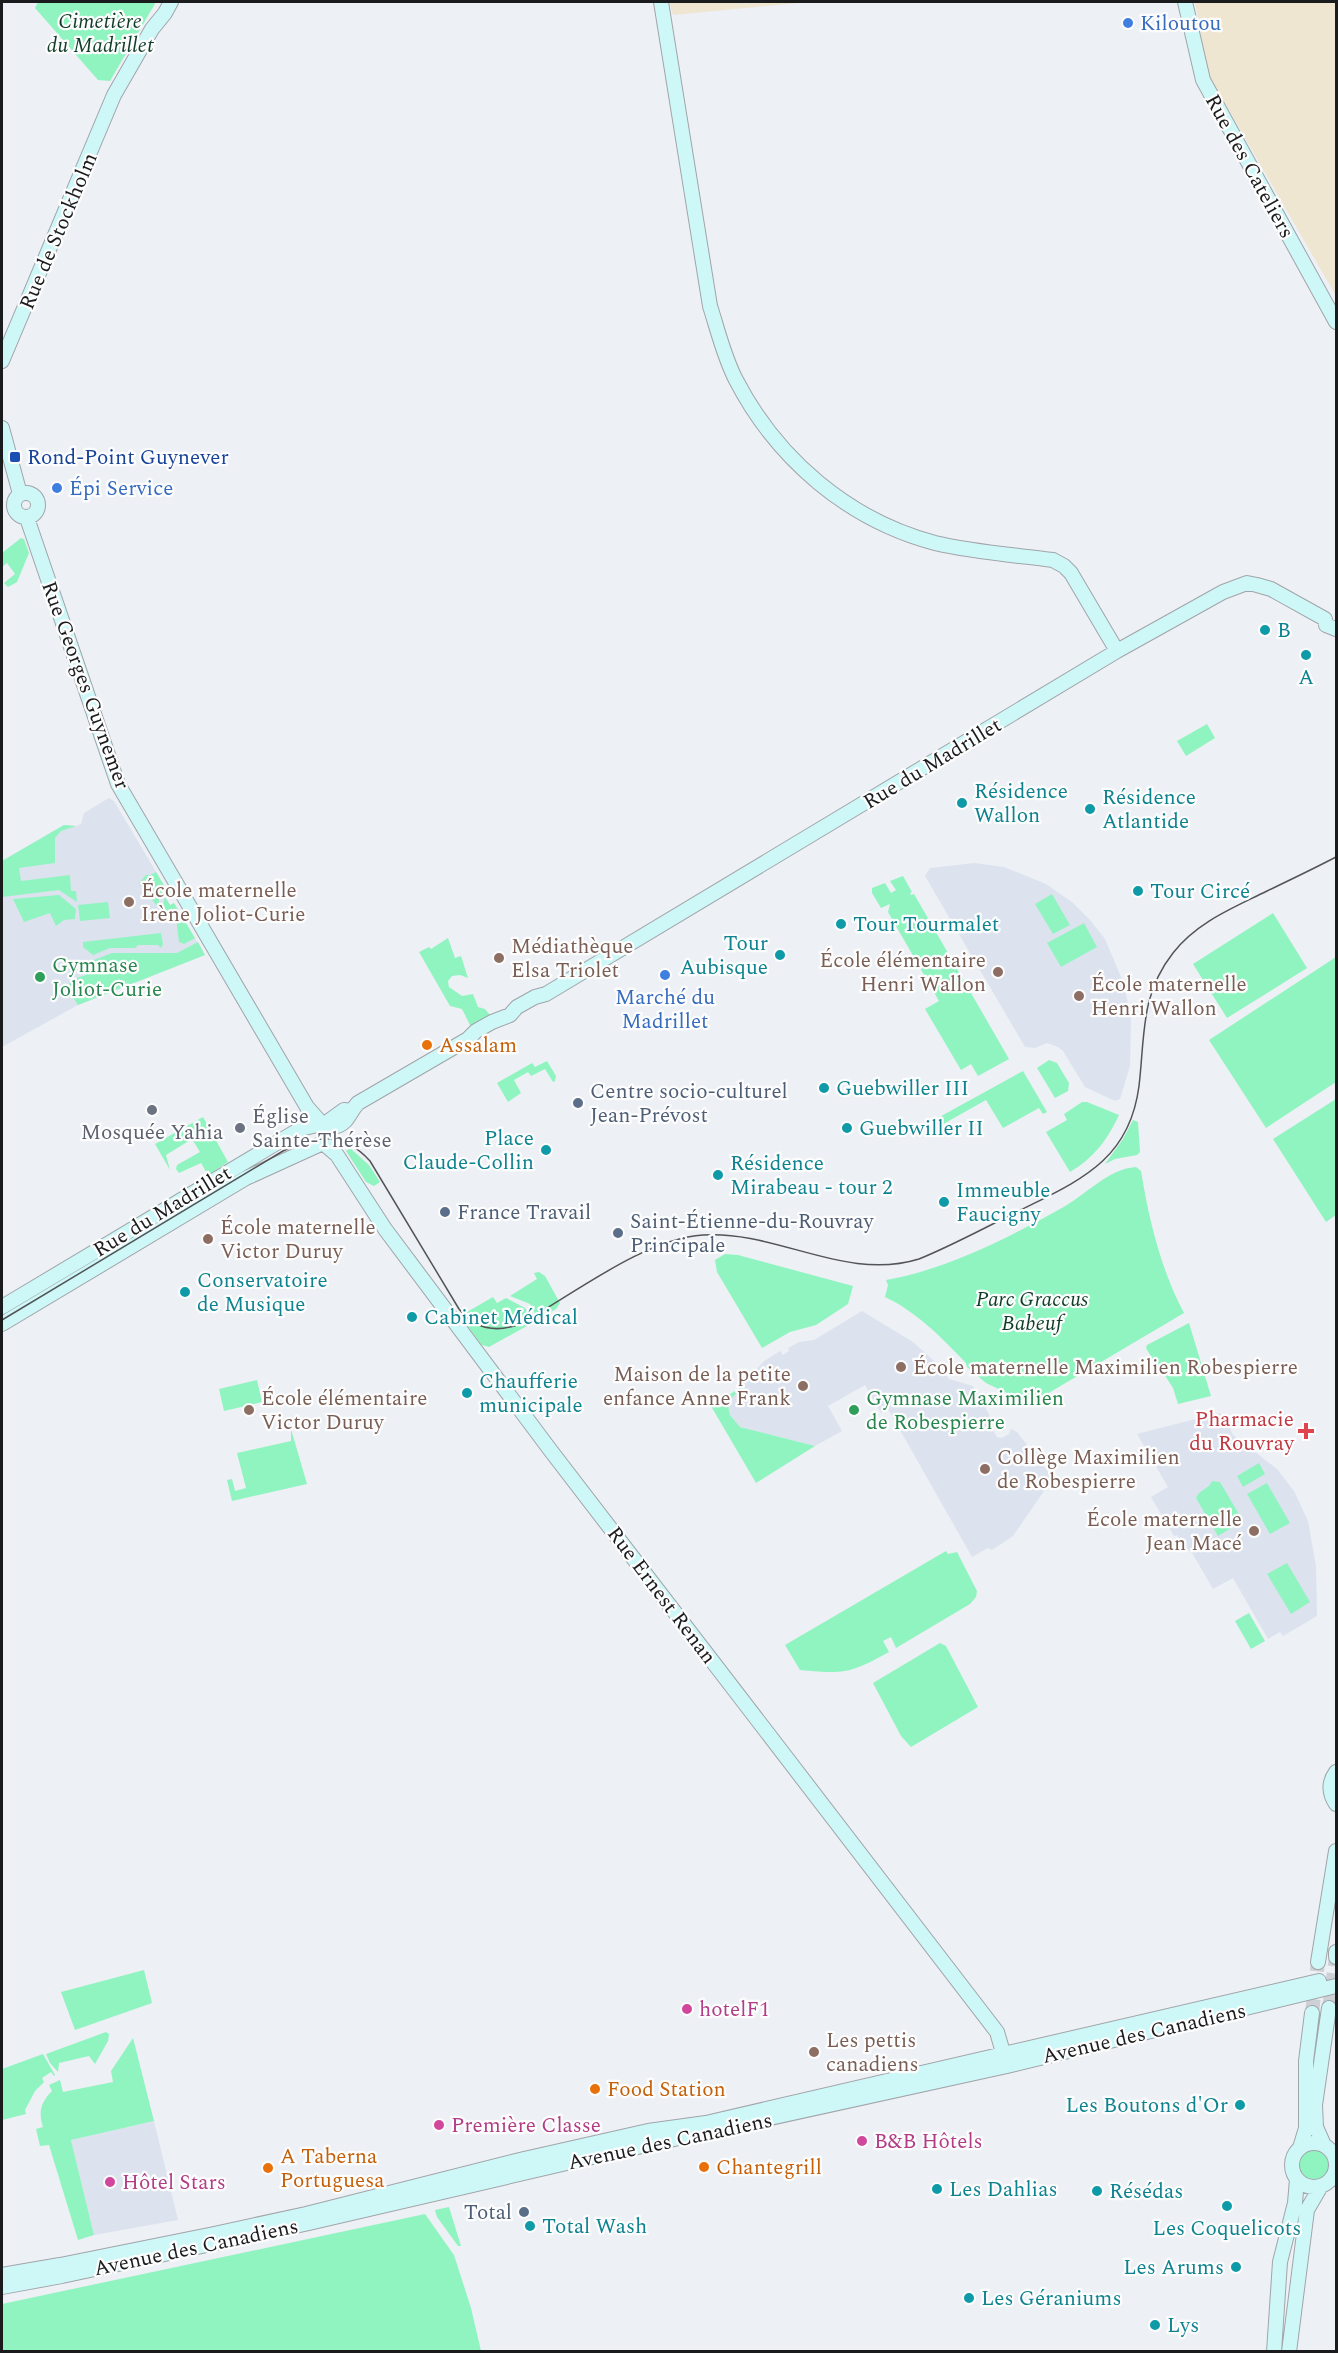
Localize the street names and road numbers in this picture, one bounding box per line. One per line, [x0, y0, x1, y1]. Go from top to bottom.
street label: Rue des Cateliers [1196, 88, 1302, 245]
street label: Rue de Stockholm [11, 148, 106, 315]
street label: Rue Georges Guynemer [32, 577, 138, 794]
street label: Rue du Madrillet [857, 710, 1008, 818]
street label: Rue du Madrillet [87, 1158, 238, 1266]
street label: Rue Ernest Renan [599, 1520, 724, 1671]
street label: Avenue des Canadiens [1039, 1995, 1249, 2073]
street label: Avenue des Canadiens [565, 2105, 775, 2179]
street label: Avenue des Canadiens [91, 2211, 301, 2285]

